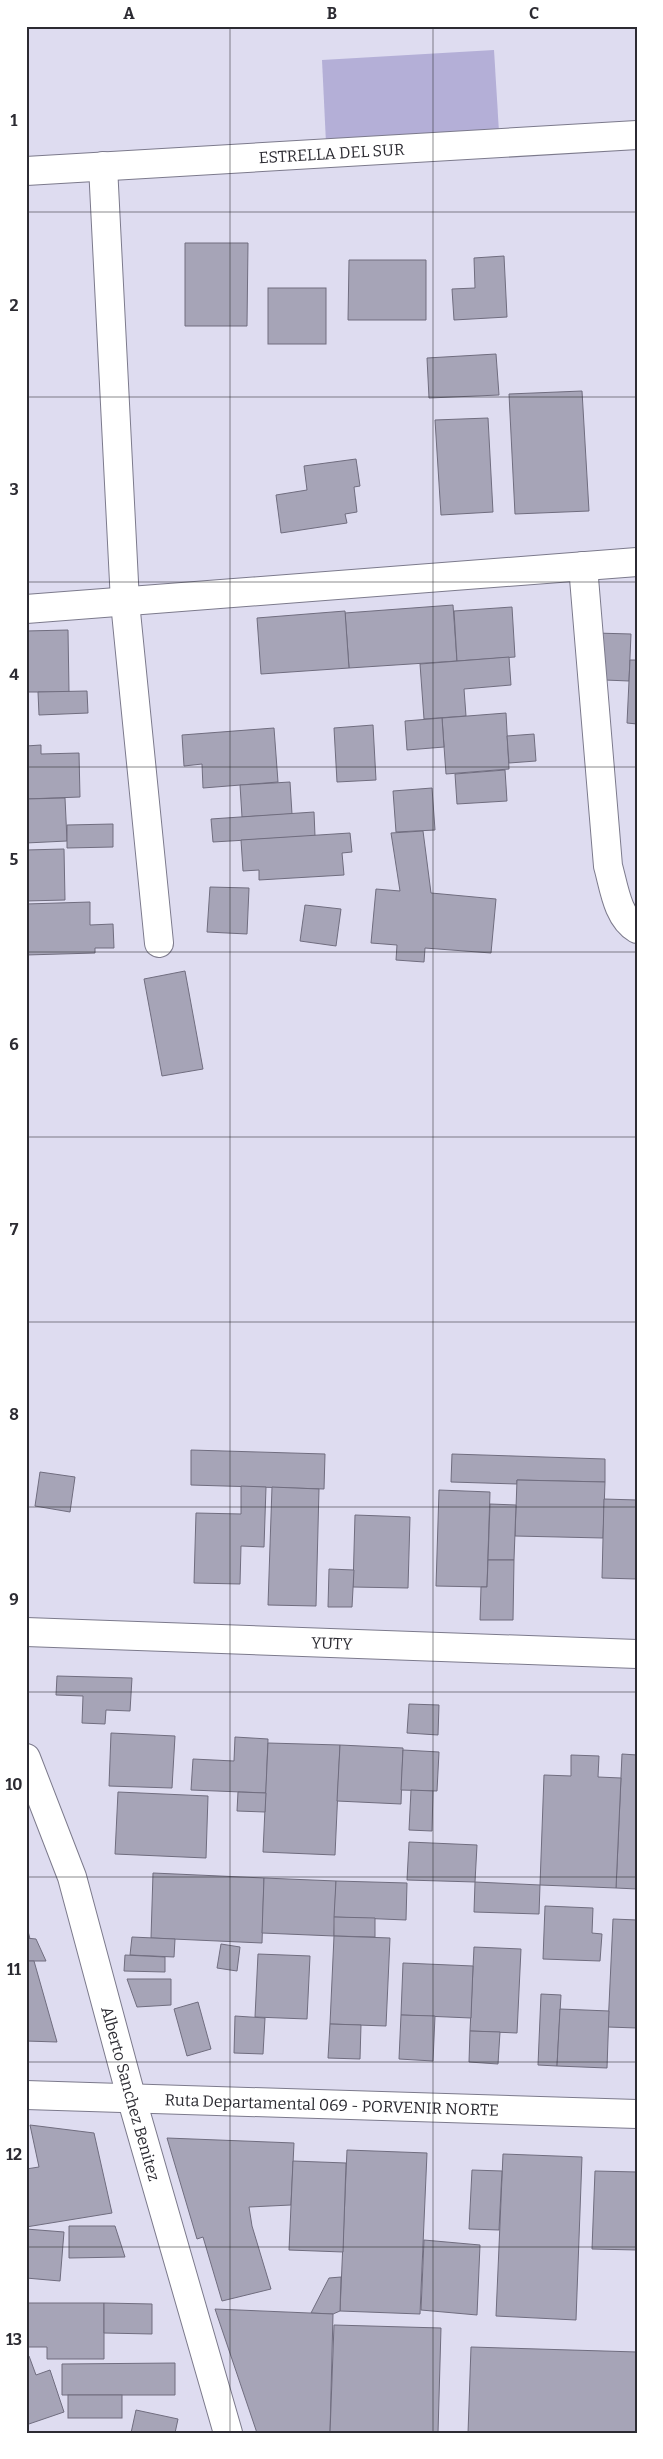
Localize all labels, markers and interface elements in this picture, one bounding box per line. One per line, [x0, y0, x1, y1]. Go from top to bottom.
text: A [123, 4, 135, 23]
text: B [327, 4, 337, 23]
text: C [529, 4, 539, 23]
text: 1 [11, 111, 18, 130]
street label: ESTRELLA DEL SUR [258, 139, 405, 167]
text: 2 [9, 296, 19, 315]
text: 3 [9, 480, 19, 499]
text: 4 [9, 665, 19, 684]
text: 5 [10, 850, 19, 869]
text: 6 [9, 1035, 19, 1054]
text: 7 [10, 1220, 19, 1239]
text: 8 [9, 1405, 19, 1424]
text: 9 [9, 1590, 19, 1609]
street label: YUTY [311, 1633, 353, 1653]
text: 10 [5, 1775, 23, 1794]
text: 11 [7, 1960, 21, 1979]
street label: Alberto Sanchez Benitez [98, 2004, 164, 2183]
street label: Ruta Departamental 069 - PORVENIR NORTE [164, 2090, 499, 2119]
text: 12 [6, 2145, 22, 2164]
text: 13 [6, 2330, 22, 2349]

